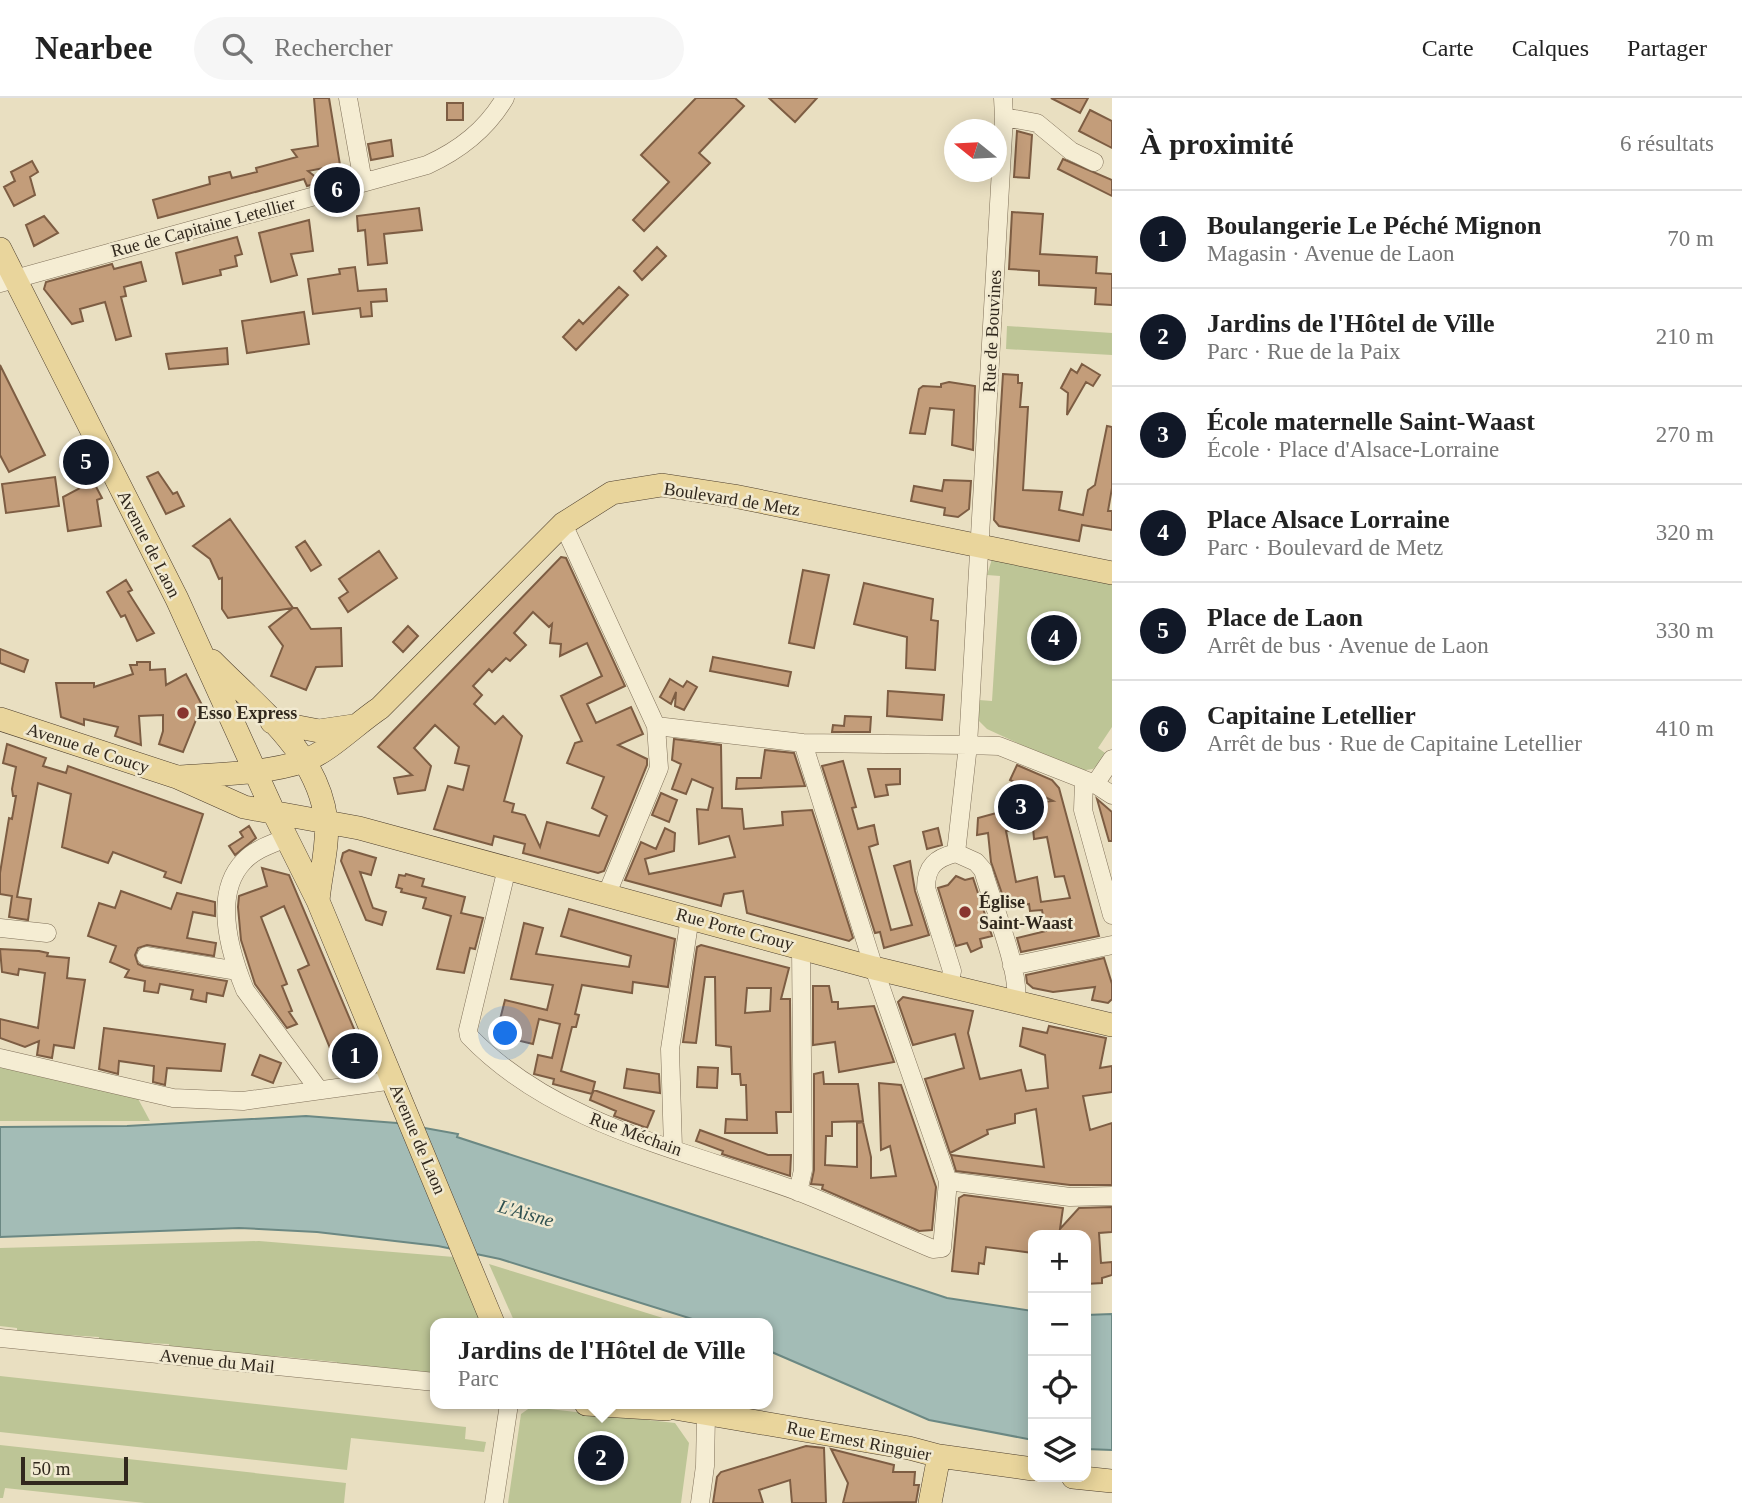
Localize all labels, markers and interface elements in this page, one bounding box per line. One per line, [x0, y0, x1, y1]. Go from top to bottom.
search box [194, 17, 684, 80]
icon: search [218, 29, 256, 67]
text: Nearbee [35, 30, 152, 66]
text: Rechercher [274, 33, 393, 62]
text: Carte [1422, 35, 1474, 61]
text: Calques [1512, 35, 1589, 61]
text: Partager [1627, 35, 1707, 61]
north arrow [944, 119, 1007, 182]
text: À proximité [1140, 127, 1294, 160]
text: 6 résultats [1620, 131, 1714, 156]
pin: 6 [314, 164, 360, 216]
street label: Rue de Capitaine Letellier [109, 193, 297, 261]
text: Boulangerie Le Péché Mignon [1207, 211, 1541, 240]
text: 1 [1157, 226, 1169, 251]
text: 70 m [1667, 226, 1714, 251]
text: Magasin · Avenue de Laon [1207, 241, 1454, 266]
street label: Rue de Bouvines [979, 269, 1005, 393]
text: Jardins de l'Hôtel de Ville [1207, 309, 1494, 338]
text: 2 [1157, 324, 1169, 349]
text: 210 m [1656, 324, 1714, 349]
text: Parc · Rue de la Paix [1207, 339, 1401, 364]
text: École maternelle Saint-Waast [1207, 407, 1535, 436]
text: 3 [1157, 422, 1169, 447]
text: 270 m [1656, 422, 1714, 447]
pin: 5 [63, 436, 109, 488]
text: École · Place d'Alsace-Lorraine [1207, 437, 1499, 462]
street label: Boulevard de Metz [662, 478, 802, 520]
street label: Avenue de Laon [113, 487, 185, 601]
text: Place Alsace Lorraine [1207, 505, 1450, 534]
text: 4 [1157, 520, 1169, 545]
text: 320 m [1656, 520, 1714, 545]
text: Parc · Boulevard de Metz [1207, 535, 1443, 560]
text: Place de Laon [1207, 603, 1363, 632]
pin: 4 [1031, 612, 1077, 664]
text: 5 [1157, 618, 1169, 643]
text: 330 m [1656, 618, 1714, 643]
text: Arrêt de bus · Avenue de Laon [1207, 633, 1489, 658]
text: Capitaine Letellier [1207, 701, 1416, 730]
place label: Esso Express [197, 703, 297, 723]
marker: Esso Express [175, 705, 191, 721]
text: 6 [1157, 716, 1169, 741]
text: 410 m [1656, 716, 1714, 741]
street label: Avenue de Coucy [24, 719, 152, 777]
text: Arrêt de bus · Rue de Capitaine Letellier [1207, 731, 1582, 756]
pin: 3 [998, 781, 1044, 833]
place label: Église Saint-Waast [979, 891, 1073, 933]
street label: Rue Porte Crouy [674, 904, 796, 954]
marker: Église Saint-Waast [957, 904, 973, 920]
your location [488, 1016, 522, 1050]
pin: 1 [332, 1030, 378, 1082]
street label: Avenue de Laon [386, 1081, 450, 1197]
street label: Rue Méchain [587, 1108, 685, 1160]
water label: L'Aisne [495, 1195, 556, 1231]
map controls [1028, 1230, 1091, 1482]
button: + [1028, 1230, 1091, 1293]
button: − [1028, 1293, 1091, 1356]
popup [430, 1318, 773, 1409]
text: Jardins de l'Hôtel de Ville [458, 1336, 745, 1365]
street label: Avenue du Mail [158, 1345, 276, 1377]
button: locate [1028, 1356, 1091, 1419]
text: Parc [458, 1366, 499, 1391]
street label: Rue Ernest Ringuier [785, 1417, 933, 1465]
button: layers [1028, 1419, 1091, 1482]
pin: 2 [578, 1432, 624, 1484]
scale bar [21, 1454, 128, 1486]
text: 50 m [32, 1458, 71, 1479]

